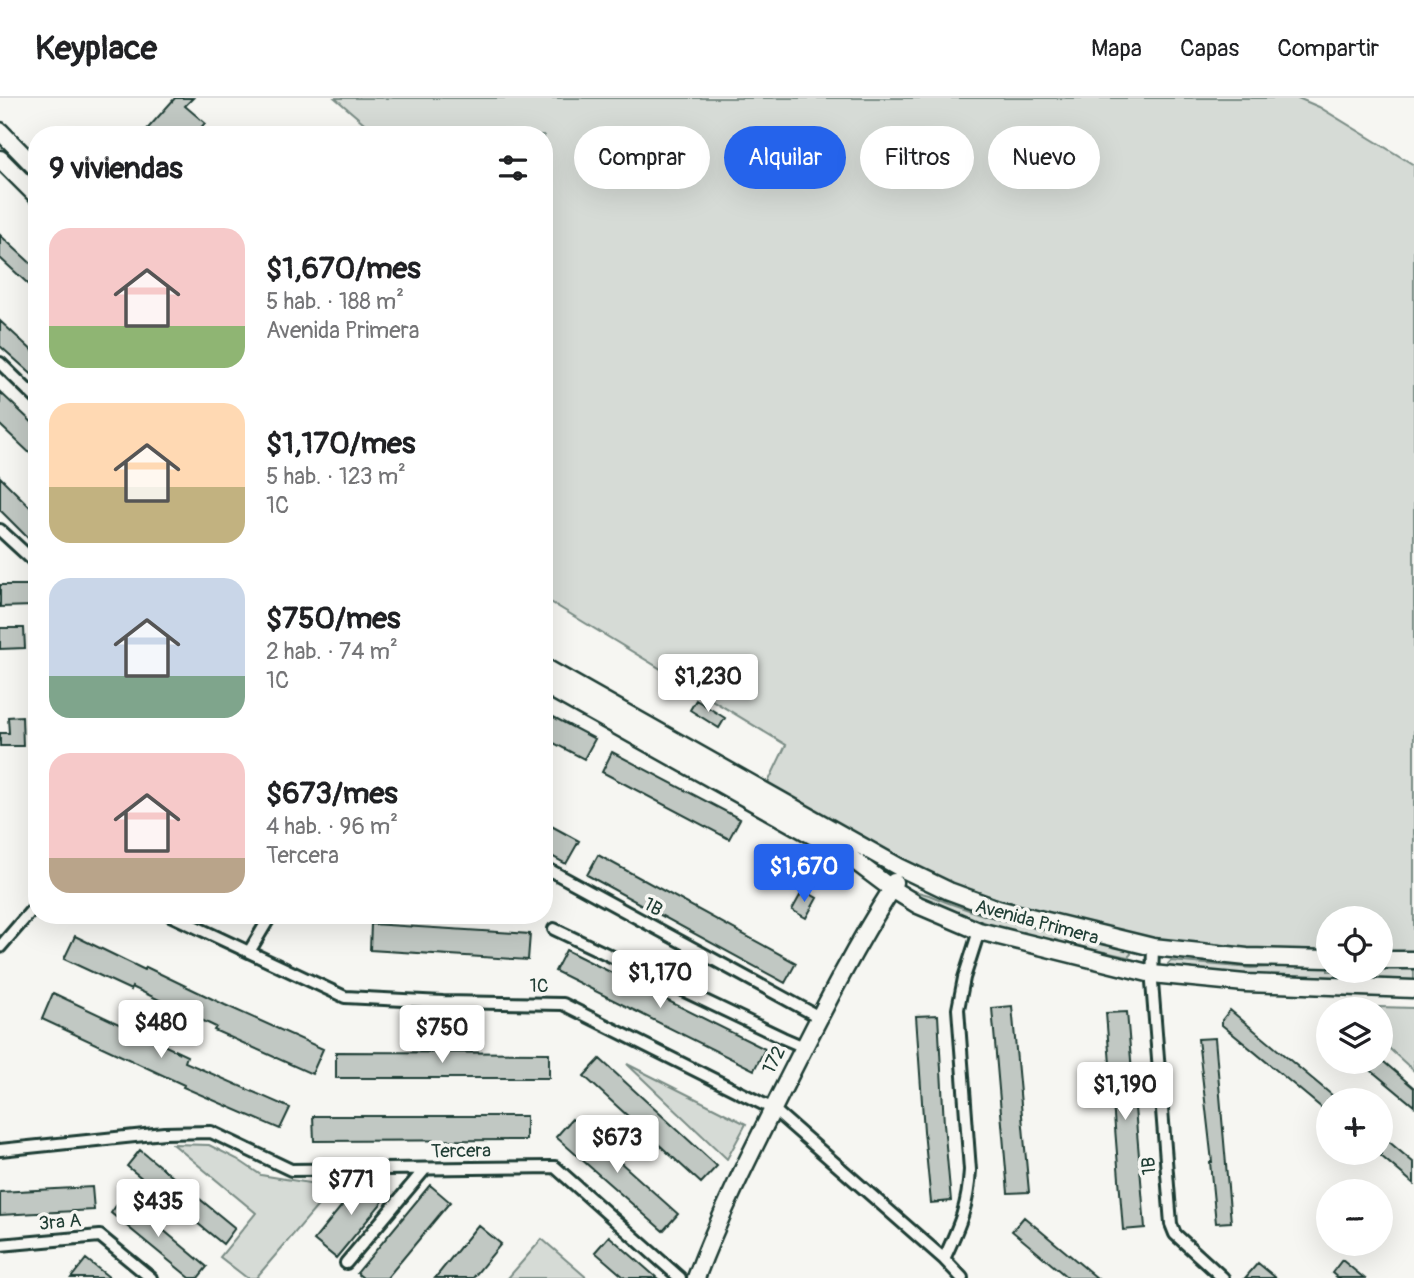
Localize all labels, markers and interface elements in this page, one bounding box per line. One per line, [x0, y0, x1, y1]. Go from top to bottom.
text: Keyplace [35, 28, 157, 69]
text: Mapa [1091, 34, 1142, 63]
text: Capas [1180, 34, 1239, 63]
text: Compartir [1277, 34, 1379, 63]
chip: Comprar [574, 126, 710, 189]
chip: Alquilar [724, 126, 846, 189]
chip: Filtros [860, 126, 974, 189]
chip: Nuevo [988, 126, 1100, 189]
icon: filters [494, 149, 532, 187]
text: 9 viviendas [49, 150, 183, 187]
text: $1,670/mes [266, 250, 421, 287]
icon: home [105, 256, 189, 340]
text: 5 hab. · 188 m² [266, 287, 404, 316]
text: Avenida Primera [266, 316, 420, 345]
text: $1,170/mes [266, 425, 415, 462]
icon: home [105, 431, 189, 515]
text: 5 hab. · 123 m² [266, 462, 406, 491]
text: 1C [266, 491, 289, 520]
text: $750/mes [266, 600, 401, 637]
icon: home [105, 606, 189, 690]
text: 2 hab. · 74 m² [266, 637, 398, 666]
pin: $1,230 [651, 654, 765, 714]
text: $1,230 [674, 662, 742, 691]
text: 1C [266, 666, 289, 695]
text: $673/mes [266, 775, 398, 812]
icon: home [105, 781, 189, 865]
text: 4 hab. · 96 m² [266, 812, 398, 841]
text: Tercera [266, 841, 339, 870]
pin: $1,670 [747, 844, 861, 904]
text: $1,670 [770, 852, 838, 881]
street label: 1B [639, 892, 667, 922]
street label: Avenida Primera [973, 894, 1102, 950]
map controls [1316, 906, 1393, 1256]
button: locate [1316, 906, 1393, 983]
pin: $1,170 [603, 950, 717, 1010]
text: $1,170 [628, 958, 692, 987]
street label: 1C [529, 974, 549, 998]
button: layers [1316, 997, 1393, 1074]
pin: $480 [120, 1000, 202, 1060]
pin: $750 [401, 1006, 483, 1065]
text: $480 [134, 1008, 188, 1037]
text: $750 [416, 1013, 468, 1042]
street label: 172 [757, 1042, 791, 1078]
pin: $1,190 [1068, 1062, 1182, 1122]
text: $1,190 [1093, 1070, 1157, 1099]
button: + [1316, 1088, 1393, 1165]
pin: $673 [576, 1116, 658, 1175]
text: $673 [592, 1123, 642, 1152]
street label: Tercera [431, 1138, 491, 1164]
street label: 1B [1136, 1156, 1162, 1176]
pin: $771 [310, 1158, 392, 1217]
text: $771 [328, 1165, 374, 1194]
button: − [1316, 1179, 1393, 1256]
pin: $435 [117, 1180, 199, 1239]
text: $435 [132, 1187, 184, 1216]
street label: 3ra A [38, 1208, 82, 1236]

